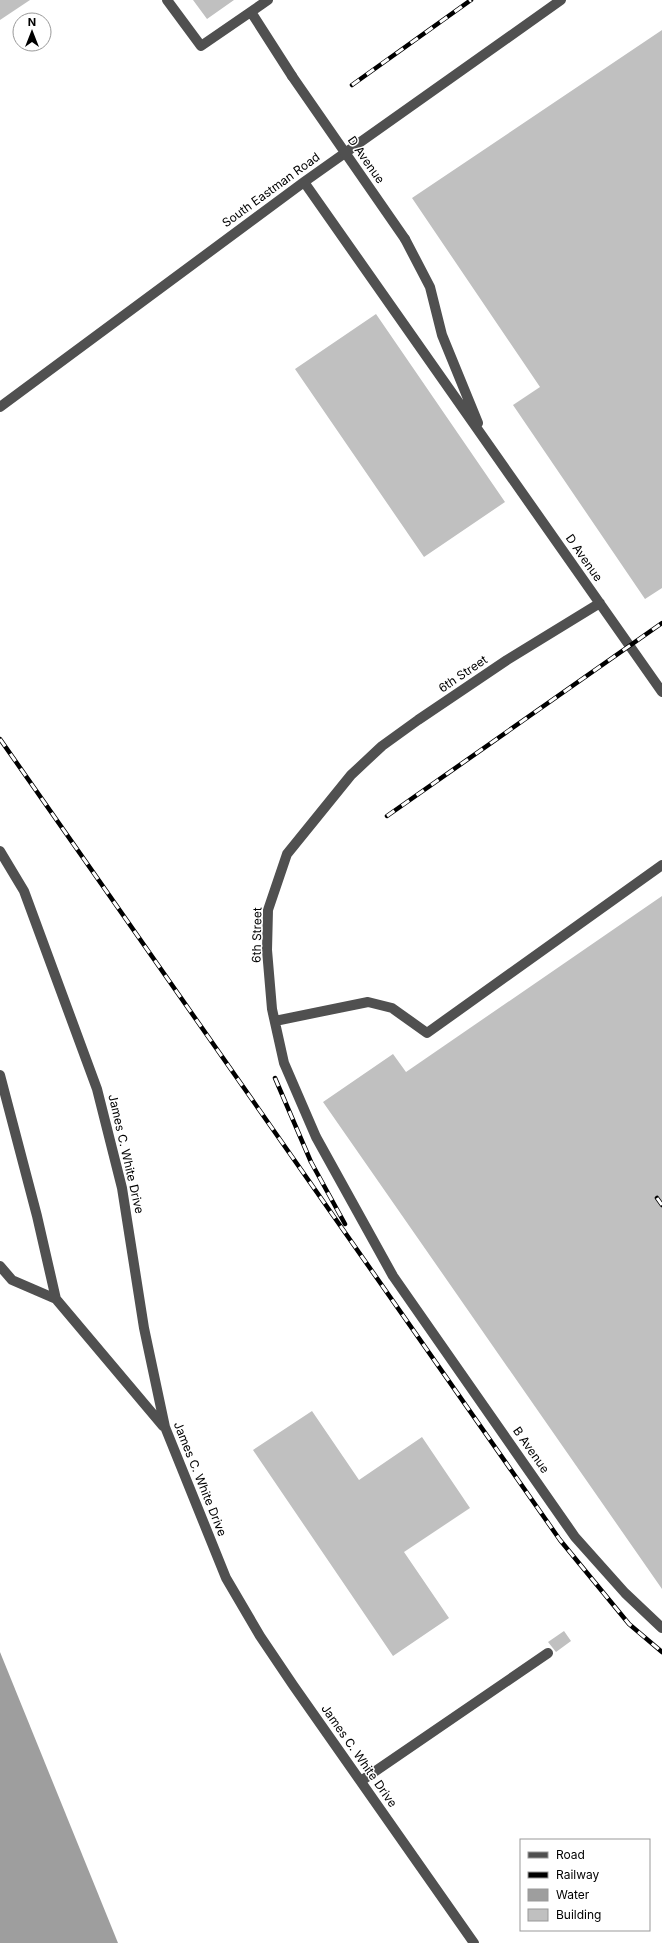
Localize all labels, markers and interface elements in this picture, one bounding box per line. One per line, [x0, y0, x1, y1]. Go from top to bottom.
north arrow [12, 12, 52, 52]
text: N [28, 15, 36, 29]
street label: D Avenue [345, 133, 388, 186]
street label: South Eastman Road [219, 149, 323, 230]
street label: D Avenue [563, 531, 606, 584]
street label: 6th Street [435, 652, 490, 695]
street label: 6th Street [249, 907, 264, 963]
street label: James C. White Drive [105, 1093, 148, 1215]
street label: James C. White Drive [171, 1419, 230, 1538]
street label: B Avenue [510, 1424, 553, 1476]
street label: James C. White Drive [318, 1701, 401, 1810]
legend [520, 1839, 650, 1931]
text: Road [556, 1847, 585, 1862]
text: Railway [556, 1867, 600, 1882]
text: Water [556, 1887, 590, 1902]
text: Building [556, 1907, 601, 1922]

